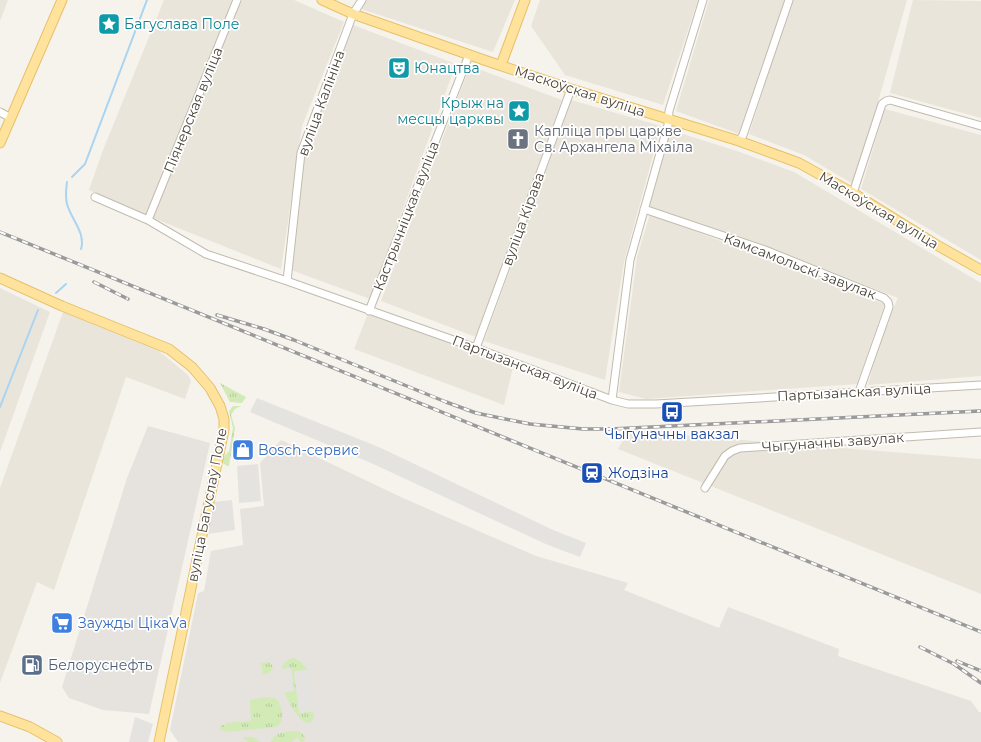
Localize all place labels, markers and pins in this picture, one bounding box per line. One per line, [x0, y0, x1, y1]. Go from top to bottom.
place icon: Багуслава Поле [96, 11, 122, 37]
place label: Багуслава Поле [124, 15, 239, 33]
theatre icon: Юнацтва [386, 55, 412, 81]
place label: Юнацтва [414, 59, 480, 77]
place label: Крыж на месцы царквы [397, 94, 504, 128]
place icon: Крыж на месцы царквы [506, 98, 532, 124]
place label: Капліца пры царкве Св. Архангела Міхаіла [534, 122, 693, 156]
church icon: Капліца пры царкве Св. Архангела Міхаіла [505, 126, 531, 152]
bus stop icon: Чыгуначны вакзал [659, 399, 685, 425]
place label: Чыгуначны вакзал [605, 425, 739, 443]
shop icon: Bosch-сервис [230, 437, 256, 463]
place label: Bosch-сервис [258, 441, 359, 459]
station icon: Жодзіна [579, 460, 605, 486]
place label: Жодзіна [608, 464, 669, 482]
supermarket icon: Заужды ЦікаVа [49, 610, 75, 636]
place label: Заужды ЦікаVа [78, 614, 187, 632]
fuel station icon: Белоруснефть [19, 652, 45, 678]
place label: Белоруснефть [48, 656, 153, 674]

